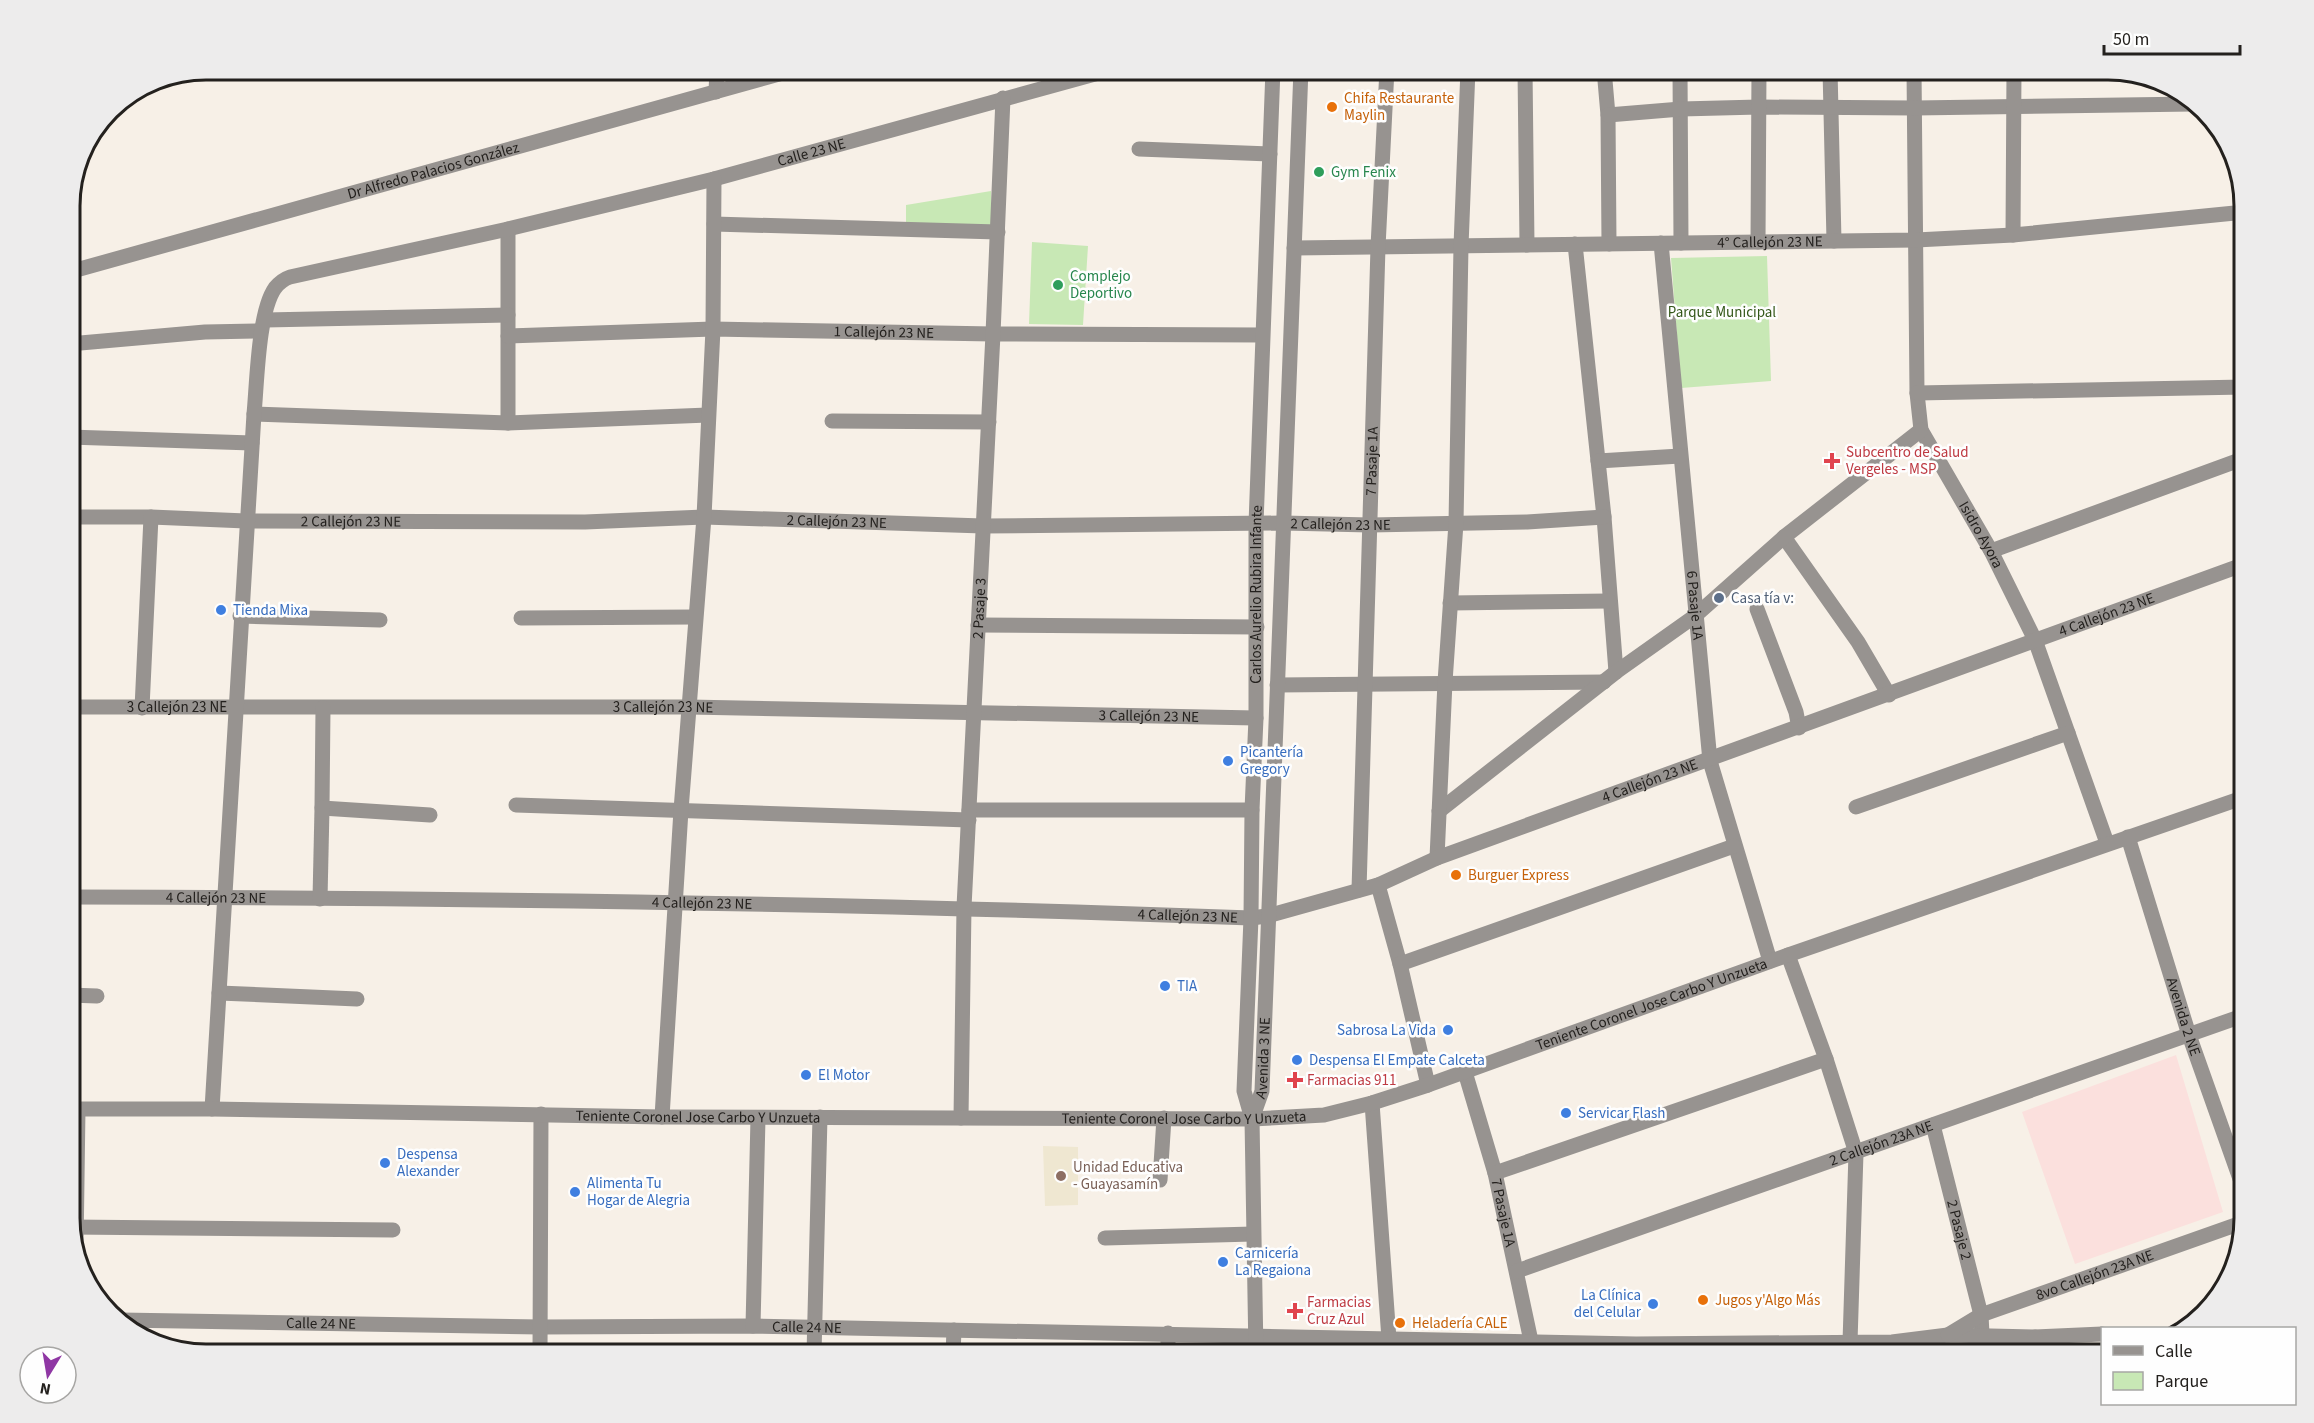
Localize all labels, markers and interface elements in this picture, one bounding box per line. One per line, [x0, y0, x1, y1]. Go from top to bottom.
scale bar [2104, 18, 2240, 56]
text: 50 m [2113, 27, 2149, 52]
place label: Chifa Restaurante Maylin [1344, 88, 1454, 126]
marker: Chifa Restaurante Maylin [1325, 100, 1339, 114]
street label: Calle 23 NE [775, 133, 848, 172]
street label: Dr Alfredo Palacios González [345, 137, 521, 204]
place label: Gym Fenix [1331, 162, 1396, 183]
marker: Gym Fenix [1312, 165, 1326, 179]
street label: 4° Callejón 23 NE [1717, 231, 1823, 253]
place label: Complejo Deportivo [1070, 266, 1132, 304]
marker: Complejo Deportivo [1051, 278, 1065, 292]
park label: Parque Municipal [1668, 302, 1776, 323]
street label: 1 Callejón 23 NE [833, 321, 934, 343]
street label: 7 Pasaje 1A [1360, 425, 1383, 496]
place label: Subcentro de Salud Vergeles - MSP [1846, 442, 1969, 480]
marker: Subcentro de Salud Vergeles - MSP [1823, 452, 1841, 470]
street label: Isidro Ayora [1954, 497, 2008, 572]
street label: Carlos Aurelio Rubira Infante [1245, 505, 1267, 684]
street label: 2 Callejón 23 NE [786, 509, 887, 533]
street label: 2 Callejón 23 NE [301, 511, 401, 532]
street label: 2 Callejón 23 NE [1290, 513, 1391, 536]
street label: 6 Pasaje 1A [1682, 570, 1709, 642]
street label: 2 Pasaje 3 [967, 577, 991, 640]
street label: 4 Callejón 23 NE [2056, 587, 2157, 641]
place label: Casa tía v: [1731, 588, 1794, 609]
marker: Casa tía v: [1712, 591, 1726, 605]
place label: Tienda Mixa [233, 600, 308, 621]
marker: Tienda Mixa [214, 603, 228, 617]
street label: 3 Callejón 23 NE [127, 697, 227, 718]
street label: 3 Callejón 23 NE [613, 697, 713, 718]
street label: 3 Callejón 23 NE [1099, 704, 1199, 727]
place label: Picantería Gregory [1240, 742, 1303, 780]
street label: 4 Callejón 23 NE [1599, 753, 1701, 808]
marker: Picantería Gregory [1221, 754, 1235, 768]
place label: Burguer Express [1468, 865, 1569, 886]
marker: Burguer Express [1449, 868, 1463, 882]
street label: 4 Callejón 23 NE [166, 887, 266, 908]
street label: 4 Callejón 23 NE [652, 892, 752, 914]
street label: 4 Callejón 23 NE [1137, 903, 1238, 928]
street label: Teniente Coronel Jose Carbo Y Unzueta [1533, 953, 1770, 1056]
street label: Avenida 2 NE [2161, 975, 2206, 1059]
place label: TIA [1177, 976, 1198, 997]
marker: TIA [1158, 979, 1172, 993]
street label: Avenida 3 NE [1250, 1017, 1275, 1102]
place label: Sabrosa La Vida [1337, 1020, 1436, 1041]
marker: Sabrosa La Vida [1441, 1023, 1455, 1037]
place label: Despensa El Empate Calceta [1309, 1050, 1485, 1071]
marker: Despensa El Empate Calceta [1290, 1053, 1304, 1067]
place label: El Motor [818, 1065, 870, 1086]
marker: El Motor [799, 1068, 813, 1082]
place label: Farmacias 911 [1307, 1070, 1396, 1091]
marker: Farmacias 911 [1288, 1073, 1302, 1087]
place label: Servicar Flash [1578, 1103, 1665, 1124]
street label: Teniente Coronel Jose Carbo Y Unzueta [575, 1105, 820, 1128]
street label: Teniente Coronel Jose Carbo Y Unzueta [1061, 1106, 1307, 1130]
marker: Servicar Flash [1559, 1106, 1573, 1120]
street label: 2 Callejón 23A NE [1826, 1115, 1936, 1171]
place label: Despensa Alexander [397, 1144, 460, 1182]
marker: Despensa Alexander [378, 1156, 392, 1170]
place label: Unidad Educativa - Guayasamín [1073, 1157, 1183, 1195]
marker: Unidad Educativa - Guayasamín [1054, 1169, 1068, 1183]
place label: Alimenta Tu Hogar de Alegria [587, 1173, 690, 1211]
street label: 7 Pasaje 1A [1486, 1177, 1521, 1250]
marker: Alimenta Tu Hogar de Alegria [568, 1185, 582, 1199]
street label: 2 Pasaje 2 [1942, 1197, 1977, 1262]
place label: Carnicería La Regaiona [1235, 1243, 1311, 1281]
street label: 8vo Callejón 23A NE [2033, 1244, 2156, 1305]
marker: Carnicería La Regaiona [1216, 1255, 1230, 1269]
place label: La Clínica del Celular [1574, 1285, 1642, 1323]
place label: Jugos y'Algo Más [1715, 1290, 1820, 1311]
place label: Farmacias Cruz Azul [1307, 1292, 1371, 1330]
marker: Jugos y'Algo Más [1696, 1293, 1710, 1307]
marker: La Clínica del Celular [1646, 1297, 1660, 1311]
marker: Farmacias Cruz Azul [1288, 1304, 1302, 1318]
street label: Calle 24 NE [286, 1312, 356, 1334]
place label: Heladería CALE [1412, 1313, 1508, 1334]
street label: Calle 24 NE [772, 1316, 842, 1338]
marker: Heladería CALE [1393, 1316, 1407, 1330]
legend [2101, 1327, 2296, 1405]
text: Calle [2155, 1339, 2193, 1364]
north arrow [18, 1345, 78, 1405]
text: Parque [2155, 1369, 2208, 1394]
text: N [38, 1377, 53, 1401]

